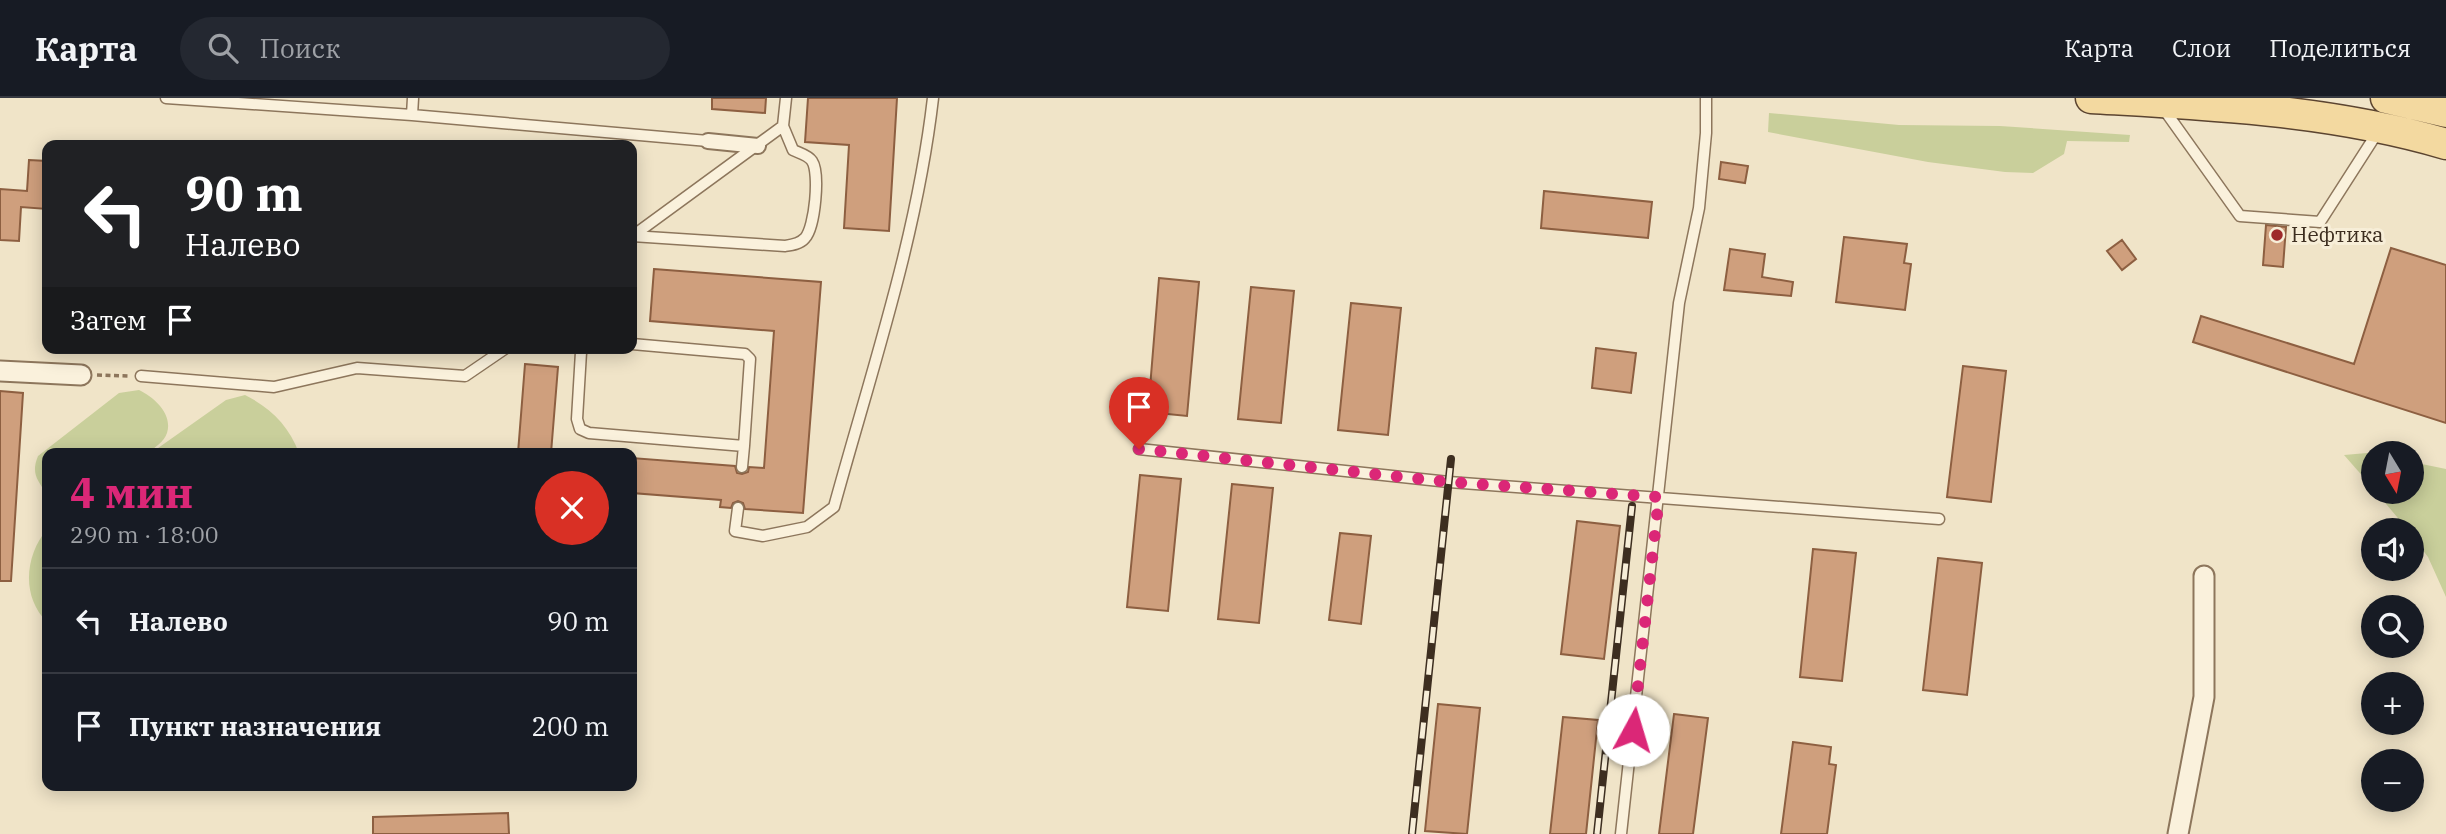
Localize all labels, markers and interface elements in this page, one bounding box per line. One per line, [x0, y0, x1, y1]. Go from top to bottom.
search box [180, 17, 670, 80]
text: Карта [35, 27, 138, 70]
icon: search [204, 29, 242, 67]
text: Поиск [260, 31, 340, 65]
text: Карта [2064, 32, 2134, 64]
text: Слои [2172, 32, 2231, 64]
text: Поделиться [2269, 32, 2411, 64]
text: 90 m [185, 161, 303, 224]
icon: left [70, 168, 161, 259]
place label: Нефтика [2291, 220, 2383, 248]
text: Налево [185, 223, 301, 265]
marker: Нефтика [2269, 227, 2285, 243]
icon: arrive [161, 301, 199, 339]
text: Затем [70, 303, 147, 337]
pin [1109, 377, 1169, 449]
icon: arrive [1120, 388, 1158, 426]
north arrow [2361, 441, 2424, 504]
map controls [2361, 441, 2424, 812]
text: 4 мин [70, 465, 193, 520]
button: close [535, 471, 609, 545]
button: sound [2361, 518, 2424, 581]
text: 290 m · 18:00 [70, 519, 219, 549]
button: search [2361, 595, 2424, 658]
icon: left [70, 602, 108, 640]
text: Налево [129, 604, 228, 638]
text: 90 m [547, 604, 609, 638]
button: + [2361, 672, 2424, 735]
position arrow [1596, 693, 1670, 767]
icon: arrive [70, 707, 108, 745]
text: Пункт назначения [129, 709, 381, 743]
text: 200 m [531, 709, 609, 743]
button: − [2361, 749, 2424, 812]

